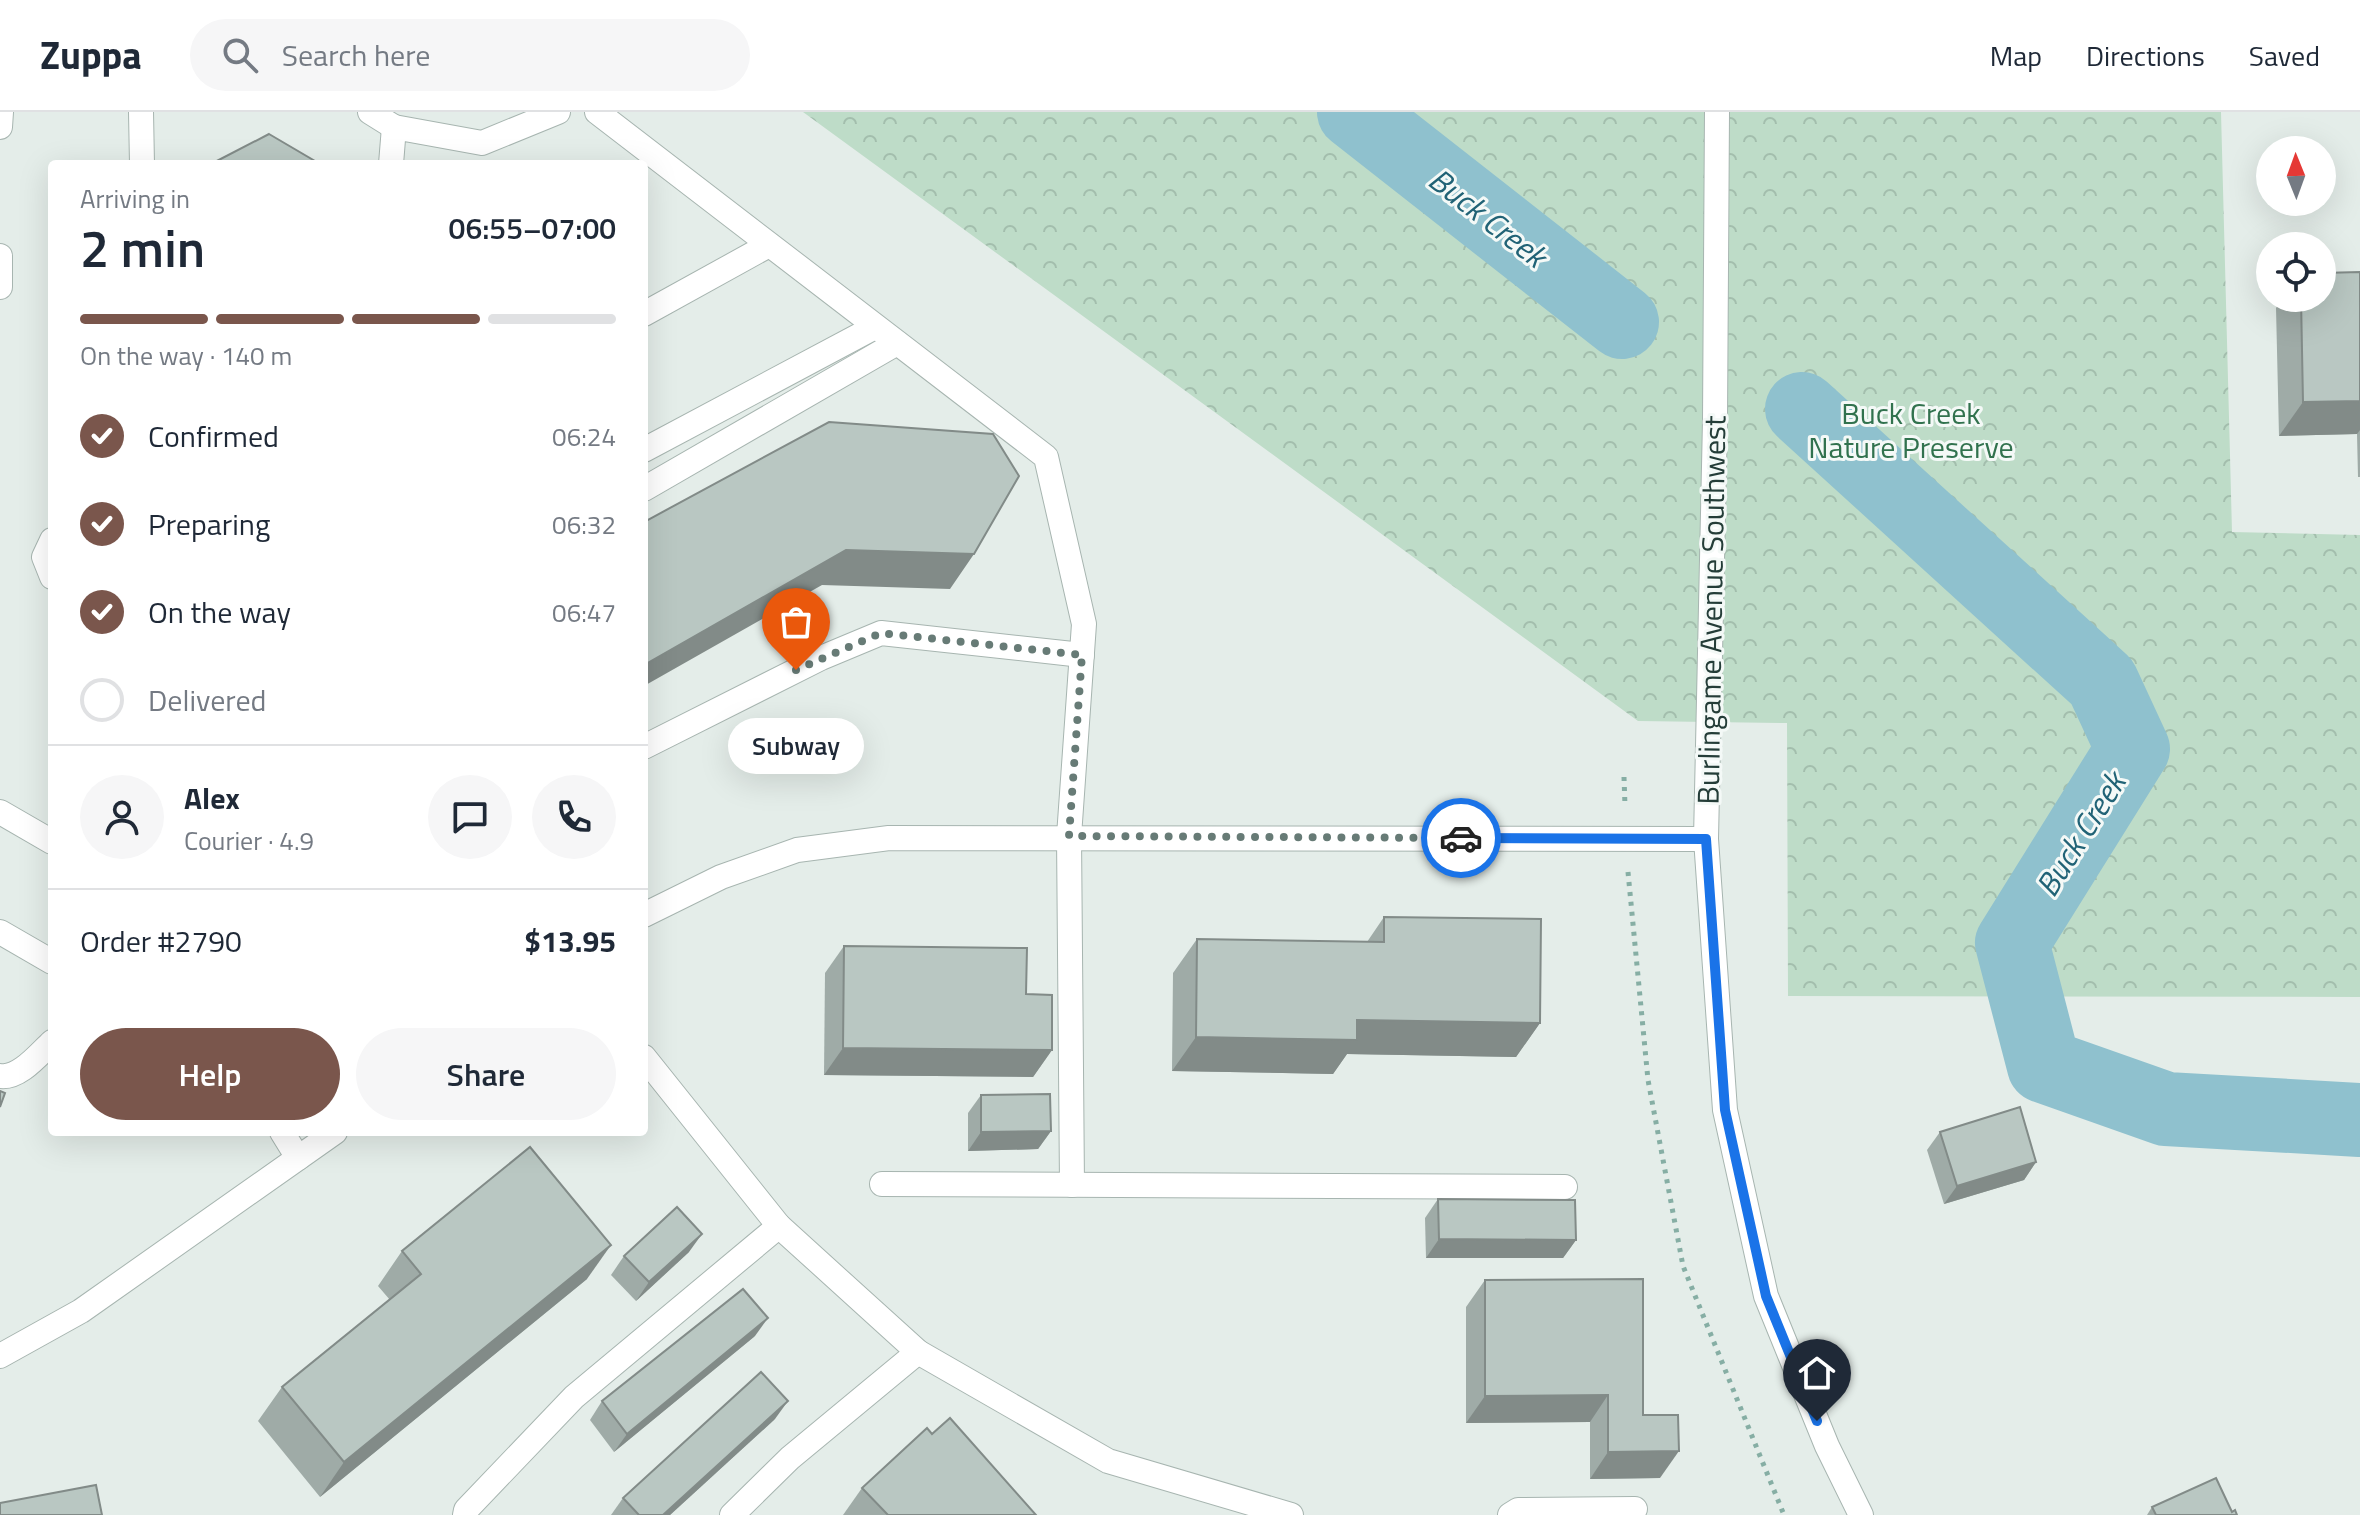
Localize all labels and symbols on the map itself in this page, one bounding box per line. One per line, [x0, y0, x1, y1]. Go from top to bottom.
north arrow [2256, 136, 2336, 216]
water label: Buck Creek [1419, 156, 1560, 281]
park label: Buck Creek Nature Preserve [1808, 390, 2014, 470]
street label: Burlingame Avenue Southwest [1685, 415, 1737, 805]
pin [762, 588, 830, 670]
callout: Subway [728, 718, 864, 774]
water label: Buck Creek [2023, 759, 2139, 905]
courier [1421, 798, 1501, 878]
pin [1783, 1339, 1851, 1421]

